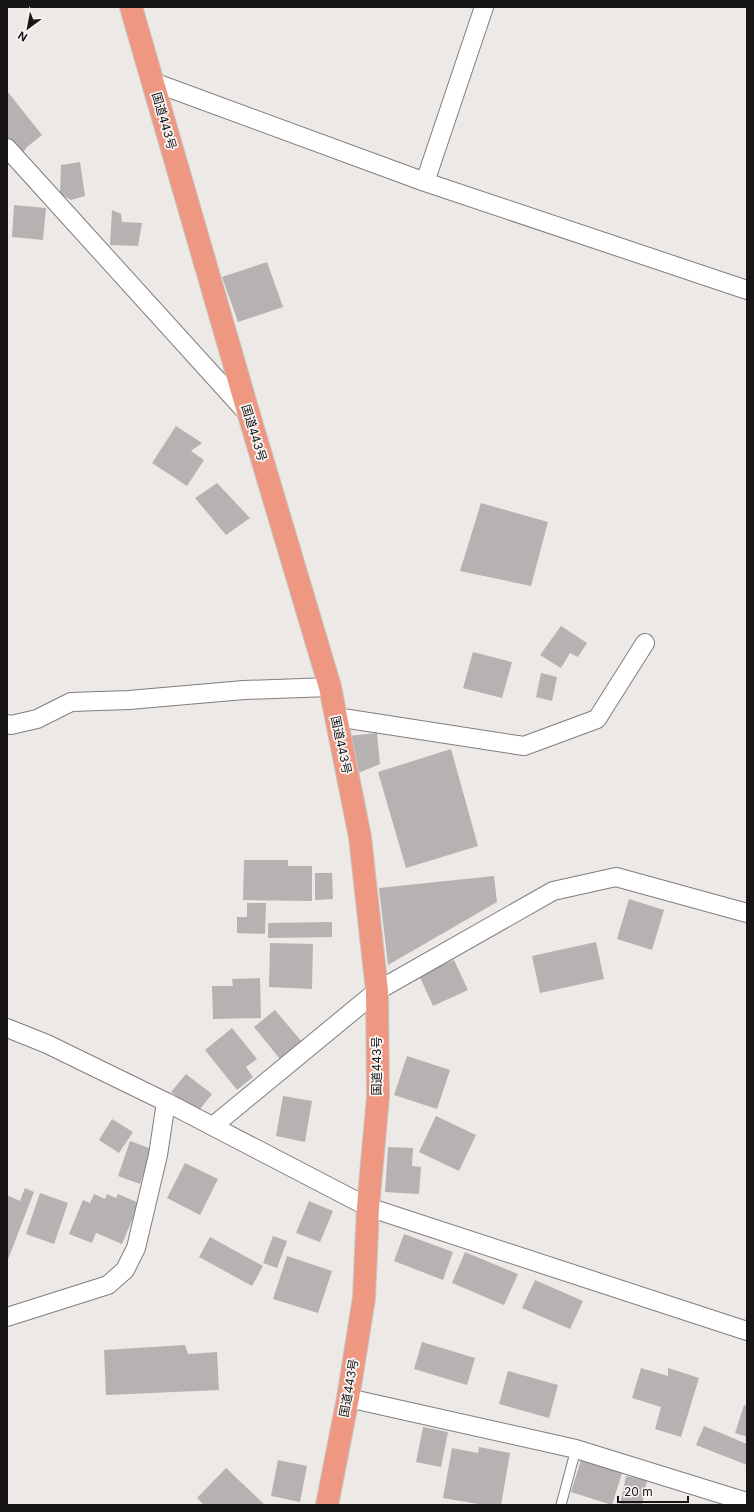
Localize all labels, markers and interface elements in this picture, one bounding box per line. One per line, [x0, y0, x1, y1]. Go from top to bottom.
north arrow [8, 8, 48, 48]
text: N [15, 28, 30, 45]
street label: 国道443号 [149, 90, 180, 151]
street label: 国道443号 [239, 402, 270, 463]
street label: 国道443号 [328, 715, 355, 775]
street label: 国道443号 [369, 1037, 384, 1095]
street label: 国道443号 [336, 1358, 361, 1418]
scale bar [618, 1478, 688, 1504]
text: 20 m [624, 1484, 653, 1499]

